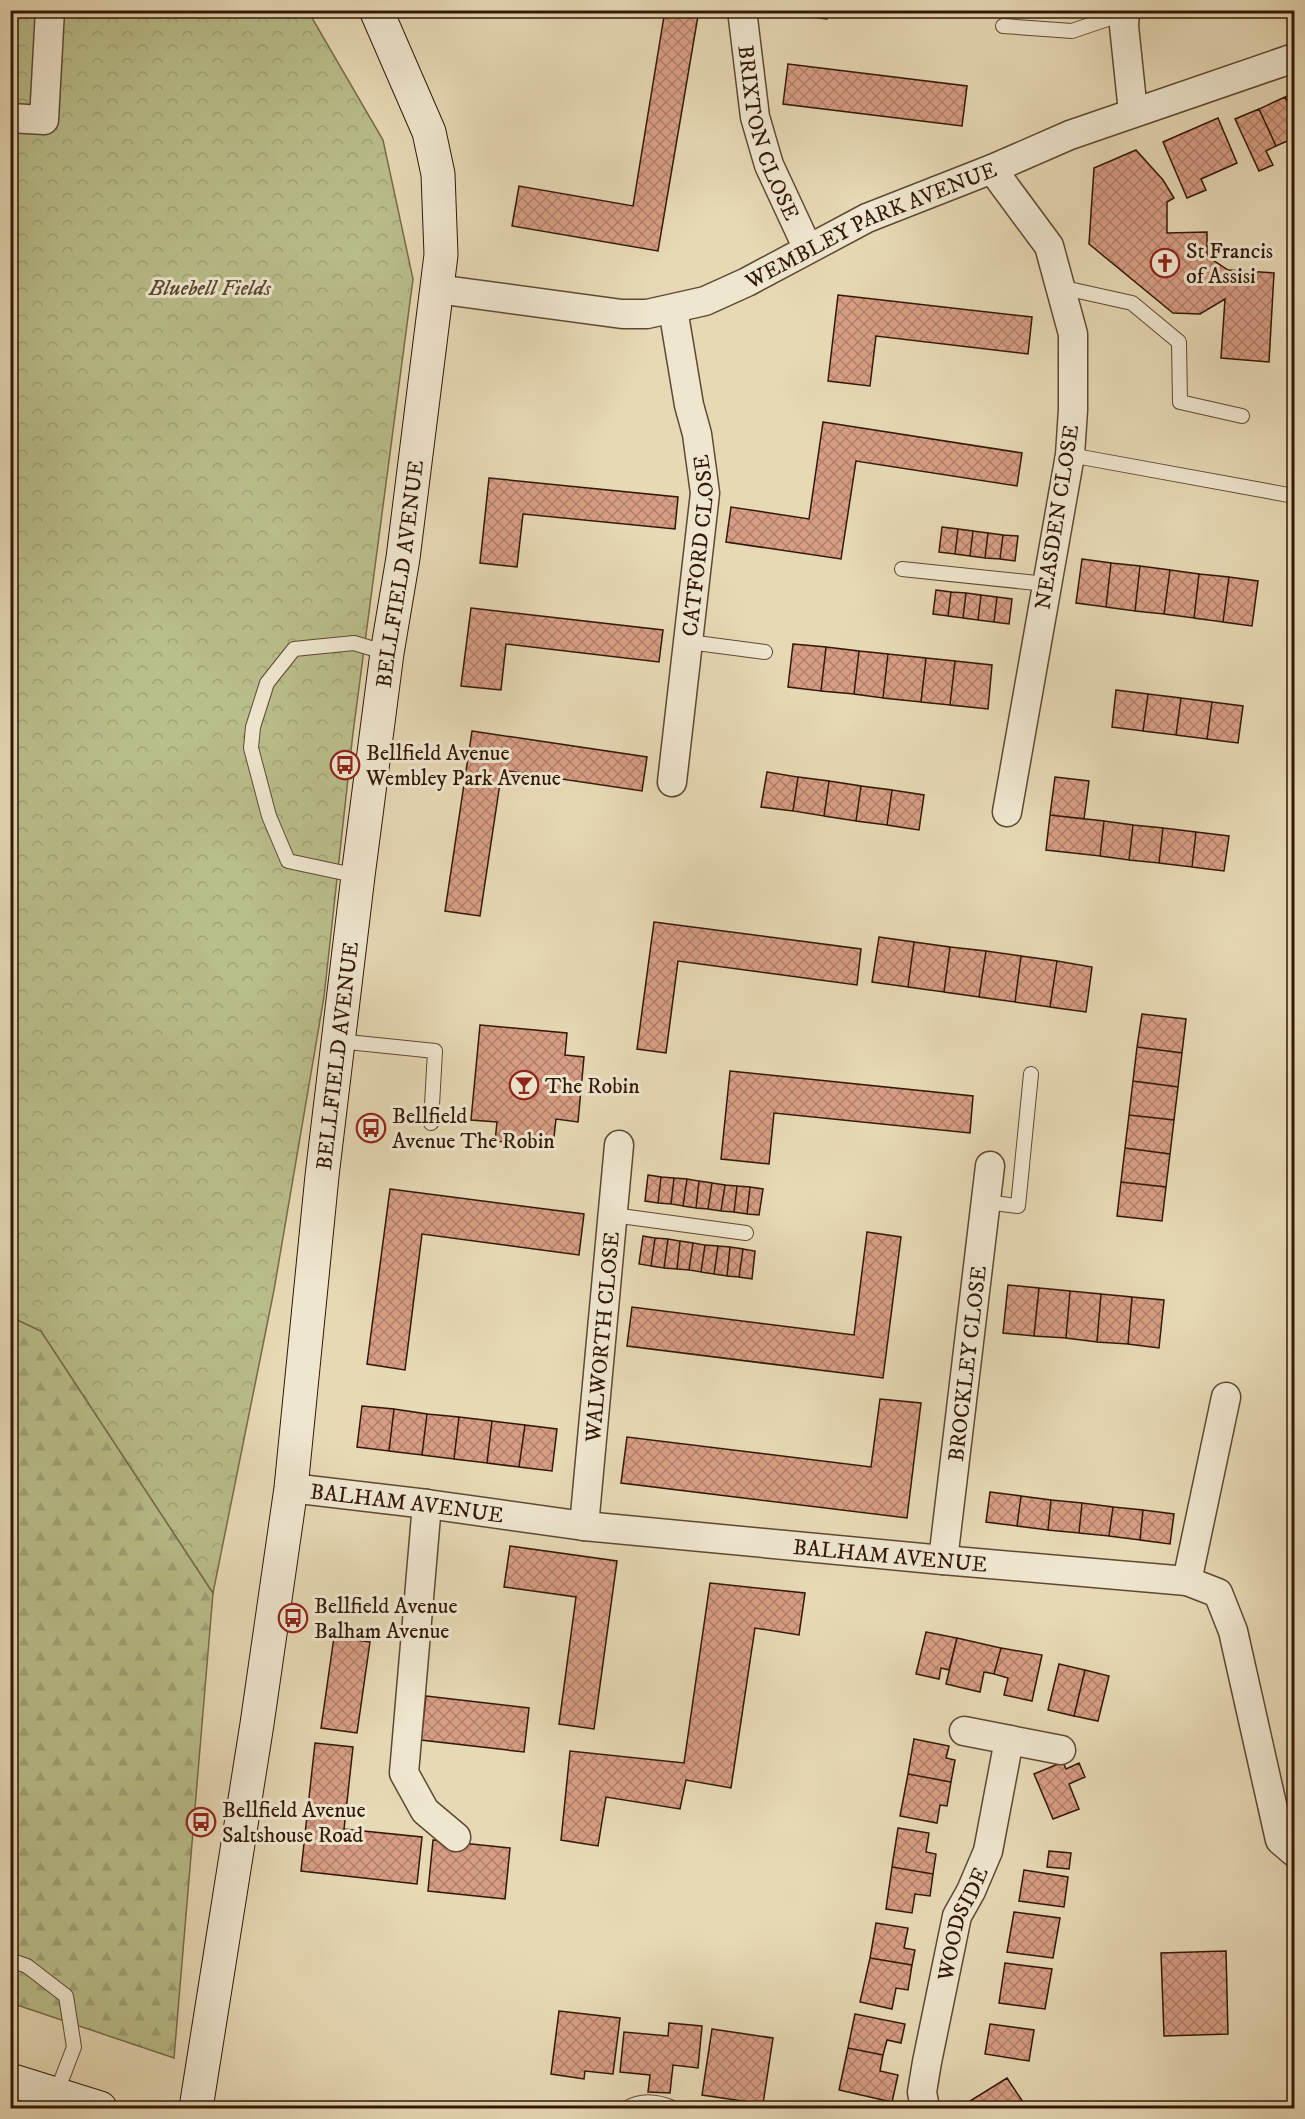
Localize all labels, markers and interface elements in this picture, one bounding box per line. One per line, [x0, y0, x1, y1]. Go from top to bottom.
street label: BRIXTON CLOSE [731, 44, 805, 225]
street label: WEMBLEY PARK AVENUE [740, 156, 1001, 296]
place label: St Francis of Assisi [1186, 238, 1273, 290]
church icon: St Francis of Assisi [1149, 247, 1181, 279]
park label: Bluebell Fields [148, 275, 272, 302]
street label: NEASDEN CLOSE [1030, 423, 1085, 612]
street label: CATFORD CLOSE [677, 453, 720, 638]
street label: BELLFIELD AVENUE [371, 458, 430, 689]
place label: Bellfield Avenue Wembley Park Avenue [365, 740, 561, 792]
bus stop icon: Bellfield Avenue Wembley Park Avenue [329, 749, 361, 781]
street label: BELLFIELD AVENUE [311, 940, 365, 1172]
bar icon: The Robin [508, 1069, 540, 1101]
place label: The Robin [545, 1073, 640, 1100]
place label: Bellfield Avenue The Robin [392, 1103, 555, 1155]
bus stop icon: Bellfield Avenue The Robin [355, 1112, 387, 1144]
street label: WALWORTH CLOSE [580, 1230, 626, 1444]
street label: BROCKLEY CLOSE [943, 1264, 993, 1463]
street label: BALHAM AVENUE [309, 1478, 505, 1530]
street label: BALHAM AVENUE [792, 1534, 988, 1579]
place label: Bellfield Avenue Balham Avenue [314, 1593, 458, 1645]
bus stop icon: Bellfield Avenue Balham Avenue [277, 1602, 309, 1634]
place label: Bellfield Avenue Saltshouse Road [222, 1797, 366, 1849]
bus stop icon: Bellfield Avenue Saltshouse Road [185, 1806, 217, 1838]
street label: WOODSIDE [932, 1863, 995, 1984]

